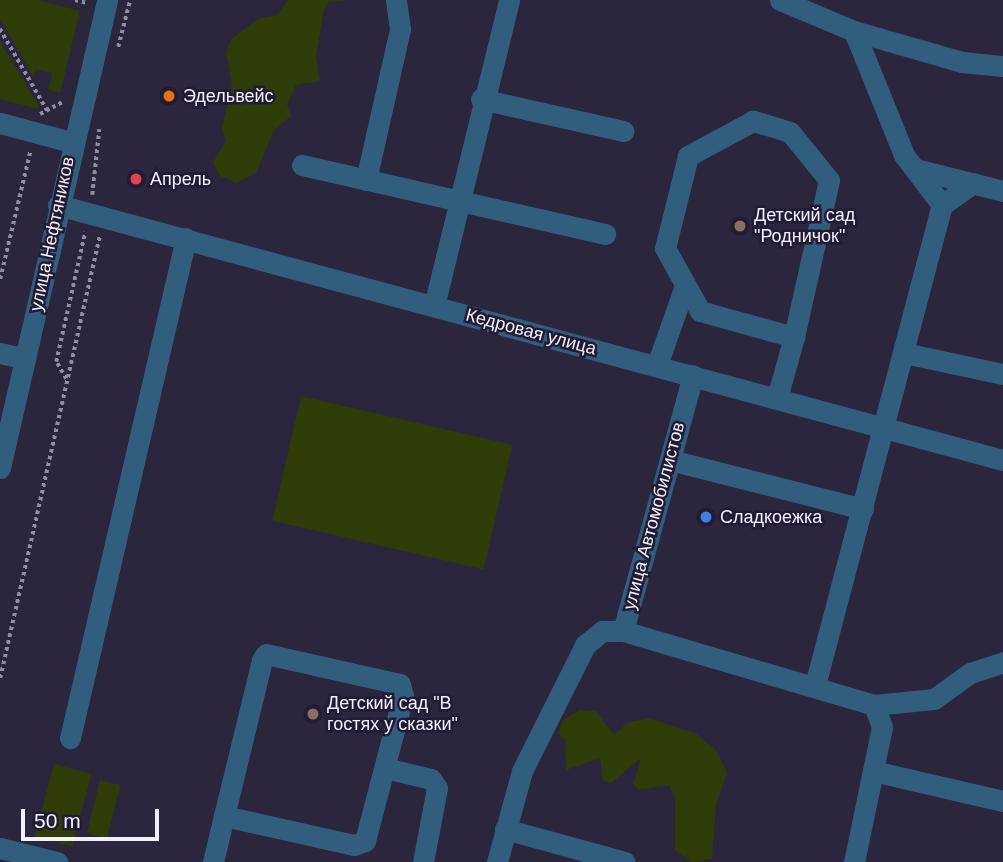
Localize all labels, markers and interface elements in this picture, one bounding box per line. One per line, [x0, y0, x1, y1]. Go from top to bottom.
place label: Эдельвейс [183, 85, 274, 107]
marker: Эдельвейс [161, 88, 177, 104]
street label: улица Нефтяников [25, 155, 79, 313]
place label: Апрель [150, 168, 211, 190]
marker: Апрель [128, 171, 144, 187]
place label: Детский сад "Родничок" [754, 205, 855, 248]
marker: Детский сад "Родничок" [732, 218, 748, 234]
street label: Кедровая улица [463, 304, 599, 360]
street label: улица Автомобилистов [619, 420, 689, 612]
place label: Сладкоежка [720, 506, 822, 528]
marker: Сладкоежка [698, 509, 714, 525]
place label: Детский сад "В гостях у сказки" [327, 693, 458, 736]
marker: Детский сад "В гостях у сказки" [305, 706, 321, 722]
scale bar [24, 796, 163, 840]
text: 50 m [34, 809, 81, 832]

